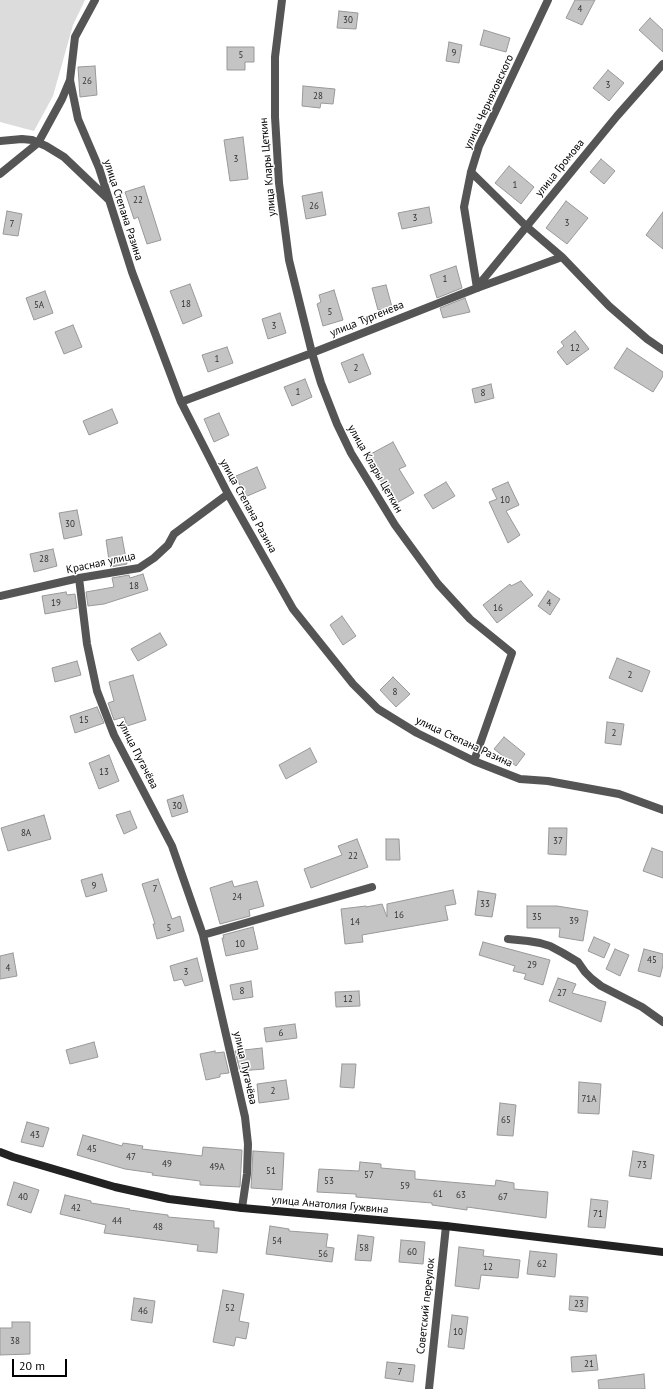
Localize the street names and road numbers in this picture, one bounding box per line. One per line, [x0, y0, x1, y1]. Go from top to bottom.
street label: улица Черняховского [461, 53, 517, 151]
street label: улица Клары Цеткин [257, 117, 279, 217]
street label: улица Громова [533, 137, 587, 199]
street label: улица Степана Разина [100, 158, 146, 262]
street label: улица Тургенева [328, 298, 406, 340]
street label: улица Клары Цеткин [344, 423, 406, 515]
street label: улица Степана Разина [217, 457, 279, 555]
street label: Красная улица [65, 549, 137, 577]
street label: улица Степана Разина [413, 714, 515, 770]
street label: улица Пугачёва [115, 719, 161, 791]
street label: улица Пугачёва [230, 1030, 260, 1106]
street label: улица Анатолия Гужвина [271, 1193, 389, 1217]
street label: Советский переулок [414, 1257, 438, 1355]

